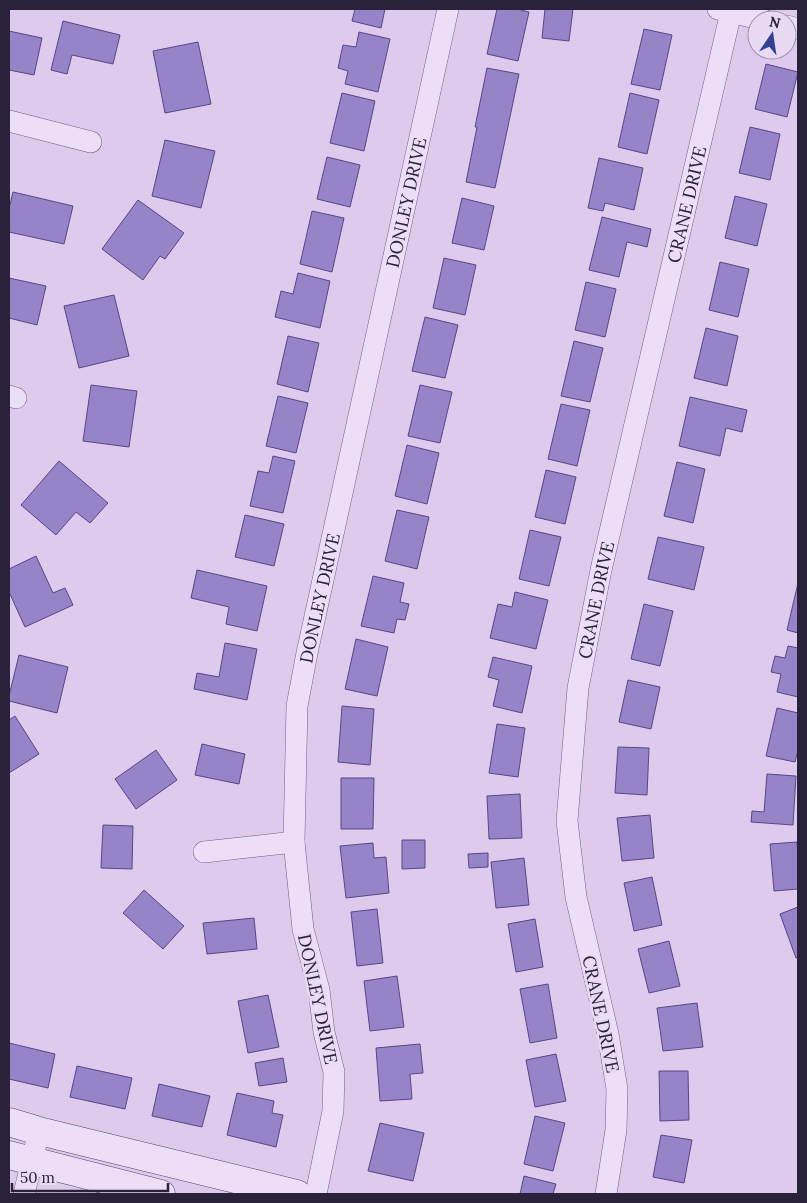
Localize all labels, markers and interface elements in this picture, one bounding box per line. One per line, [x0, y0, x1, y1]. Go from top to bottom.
north arrow [747, 10, 797, 60]
text: N [768, 12, 782, 32]
street label: DONLEY DRIVE [380, 135, 431, 270]
street label: CRANE DRIVE [661, 144, 711, 265]
street label: DONLEY DRIVE [294, 531, 344, 665]
street label: CRANE DRIVE [572, 539, 619, 661]
street label: DONLEY DRIVE [293, 932, 343, 1066]
street label: CRANE DRIVE [577, 953, 625, 1075]
scale bar [12, 1160, 169, 1192]
text: 50 m [20, 1168, 55, 1187]

